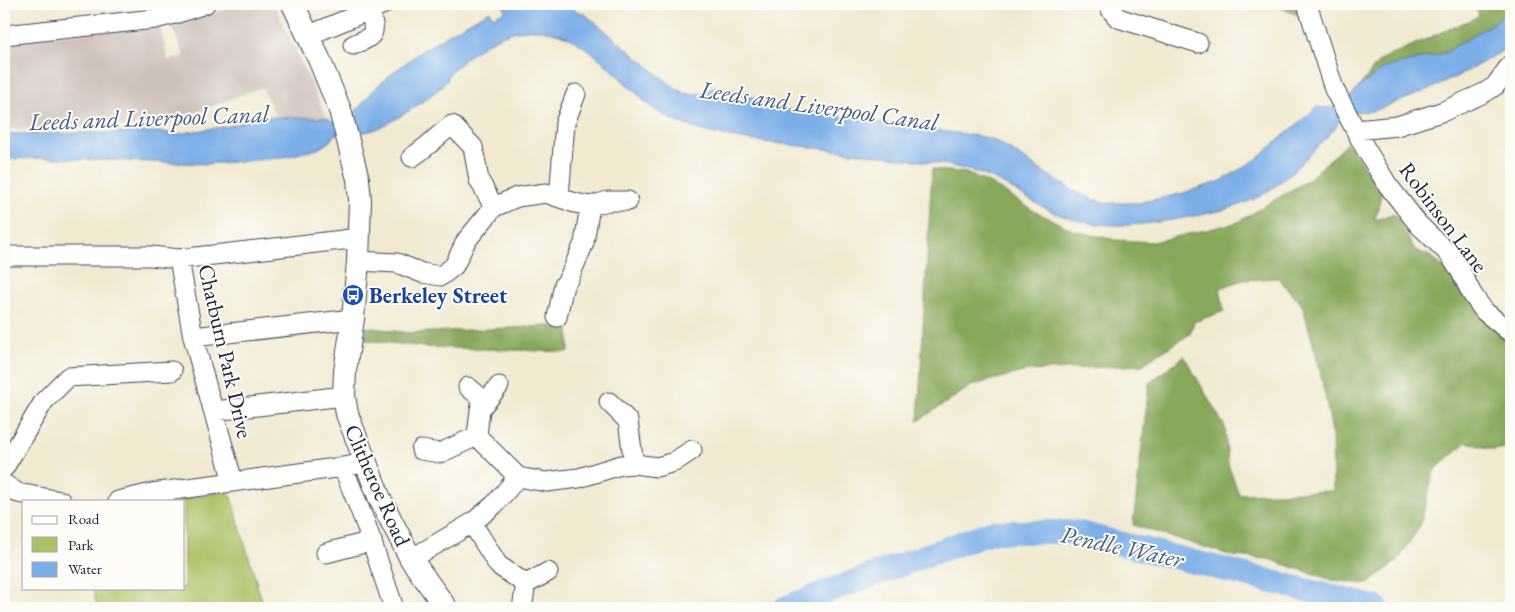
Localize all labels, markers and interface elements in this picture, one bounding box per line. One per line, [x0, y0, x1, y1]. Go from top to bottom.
water label: Leeds and Liverpool Canal [697, 73, 942, 138]
water label: Leeds and Liverpool Canal [27, 98, 271, 137]
street label: Robinson Lane [1393, 156, 1495, 279]
street label: Chatburn Park Drive [191, 261, 260, 441]
place label: Berkeley Street [369, 281, 508, 310]
bus stop icon: Berkeley Street [341, 283, 365, 307]
street label: Clitheroe Road [338, 420, 418, 551]
legend [22, 500, 185, 590]
text: Road [68, 509, 100, 528]
water label: Pendle Water [1058, 518, 1188, 575]
text: Park [68, 535, 95, 554]
text: Water [68, 559, 102, 578]

